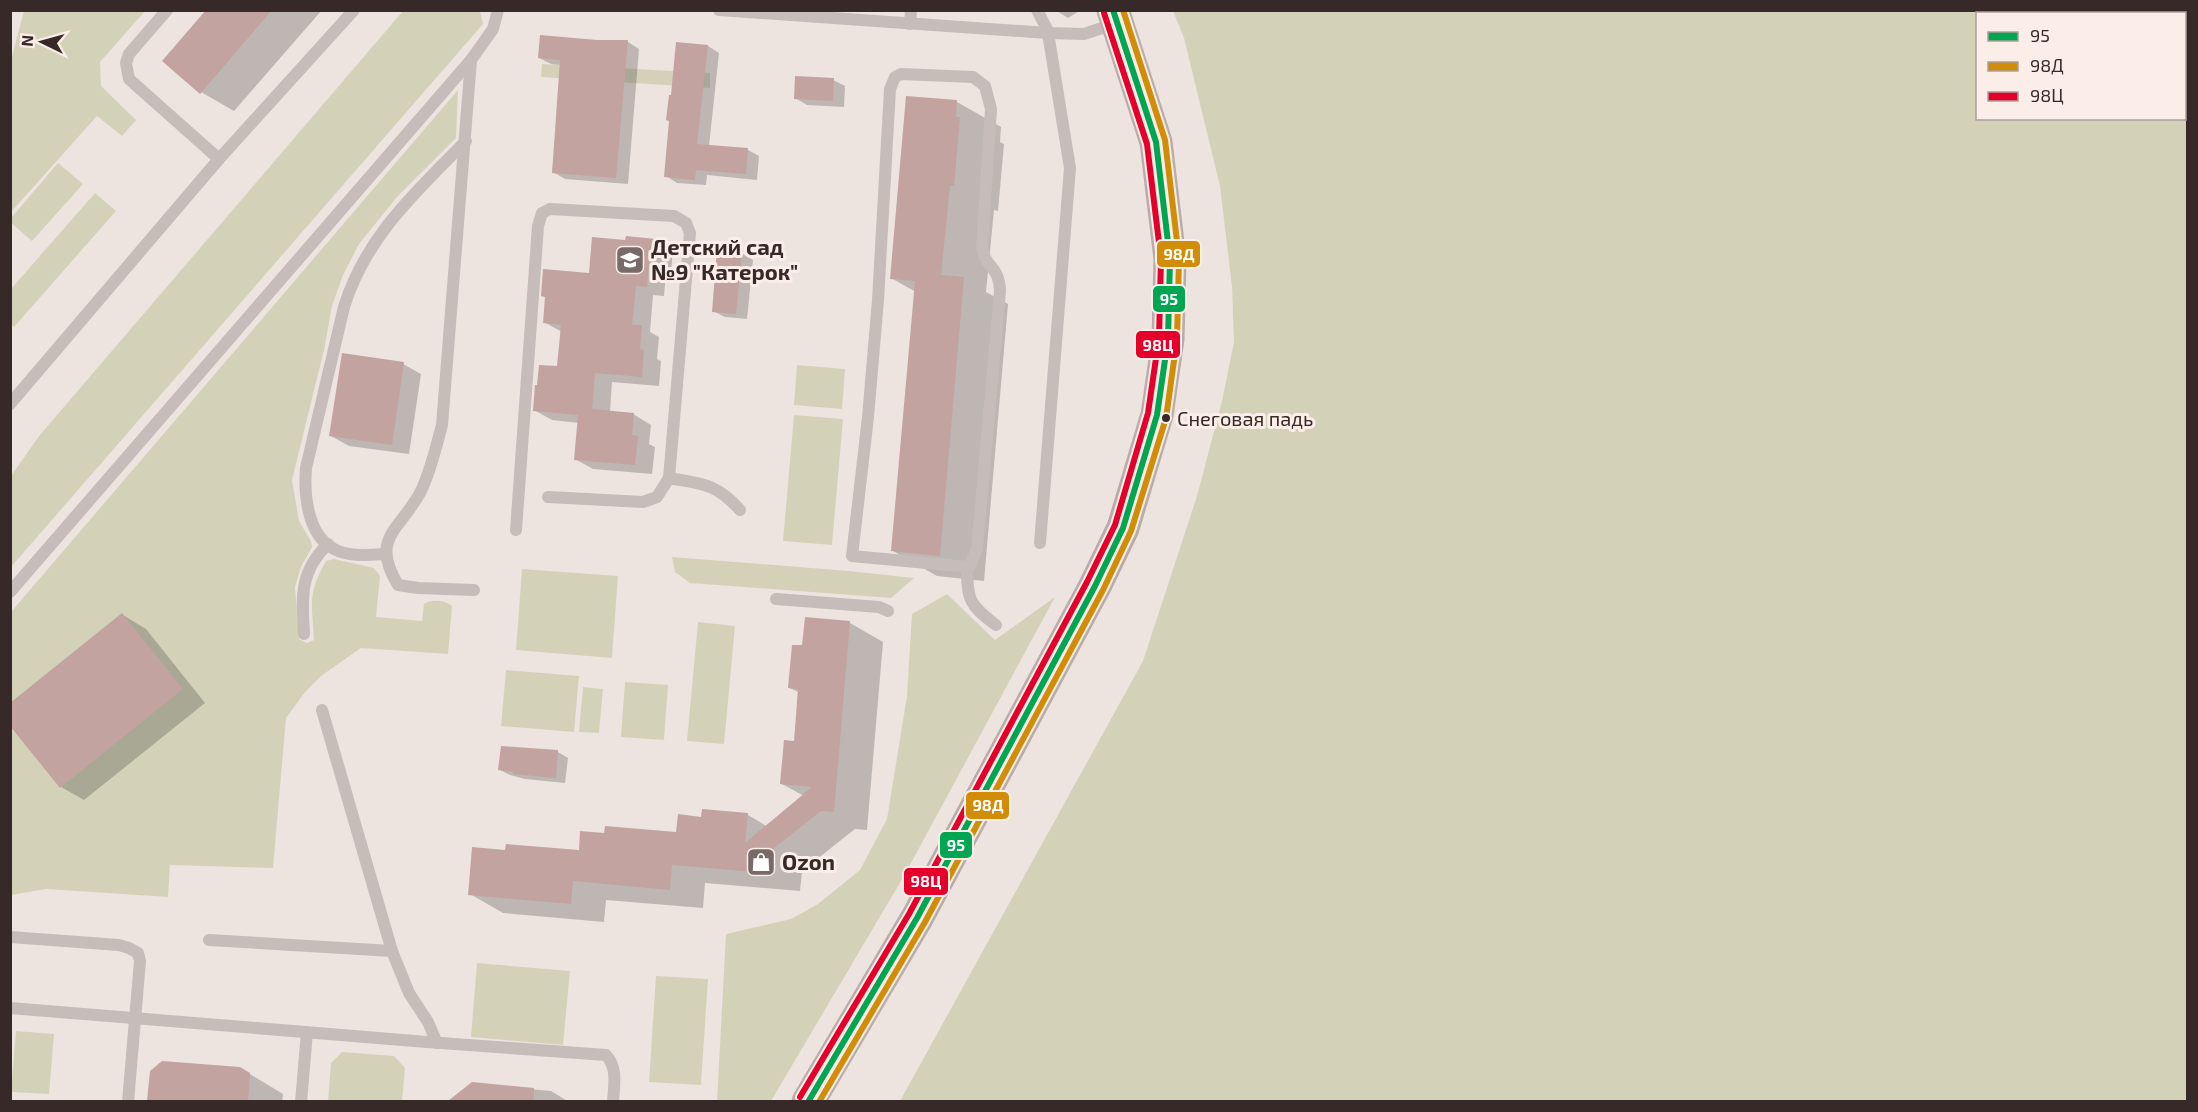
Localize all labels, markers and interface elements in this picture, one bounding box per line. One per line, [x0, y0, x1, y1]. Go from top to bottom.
north arrow [12, 12, 72, 72]
legend [1976, 12, 2186, 120]
text: 95 [2030, 24, 2050, 46]
text: N [17, 34, 37, 47]
text: 98Д [2030, 54, 2064, 76]
text: 98Ц [2030, 84, 2064, 106]
place label: Детский сад №9 "Катерок" [651, 233, 798, 284]
line badge: 98Д [1156, 240, 1201, 268]
school or university icon: Детский сад №9 "Катерок" [614, 244, 646, 276]
text: 98Д [1163, 244, 1195, 263]
line badge: 95 [1152, 285, 1186, 313]
text: 95 [1160, 289, 1178, 308]
line badge: 98Ц [1135, 330, 1181, 359]
text: 98Ц [1143, 335, 1174, 354]
place label: Снеговая падь [1177, 406, 1313, 430]
marker: Снеговая падь [1160, 412, 1172, 424]
line badge: 98Д [965, 791, 1010, 820]
text: 98Д [972, 795, 1004, 814]
line badge: 95 [939, 831, 973, 859]
text: 95 [947, 835, 965, 854]
shop icon: Ozon [745, 846, 777, 878]
place label: Ozon [782, 848, 835, 874]
line badge: 98Ц [903, 867, 949, 896]
text: 98Ц [911, 871, 942, 890]

